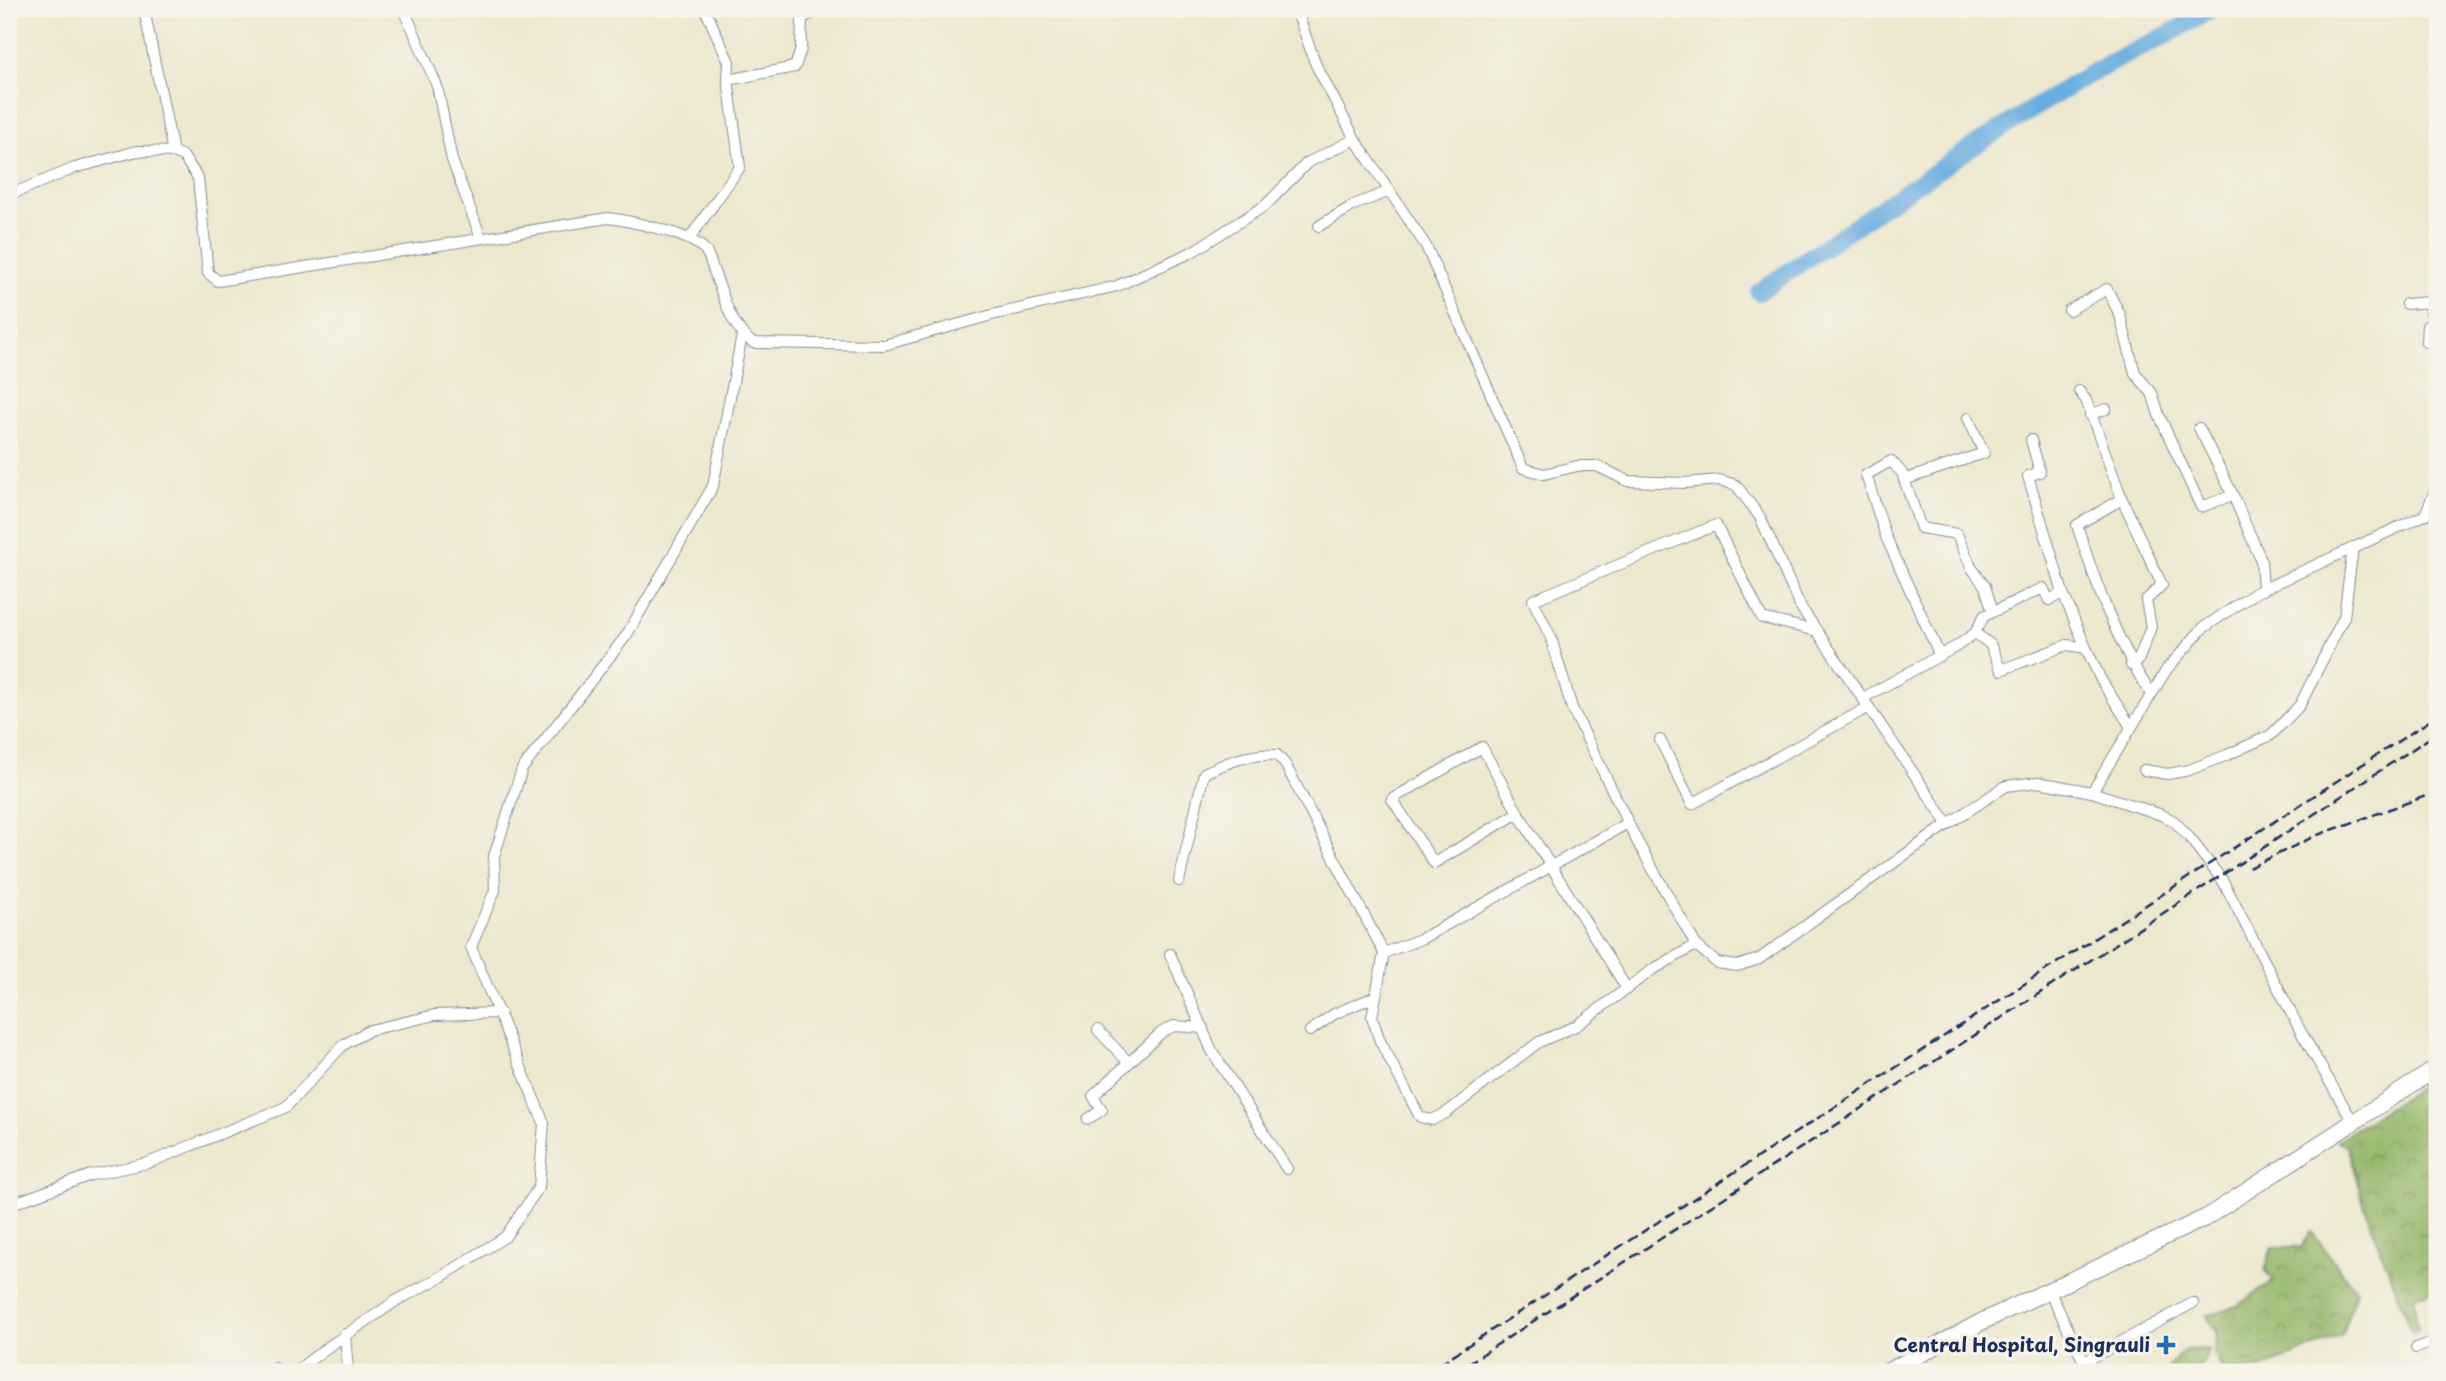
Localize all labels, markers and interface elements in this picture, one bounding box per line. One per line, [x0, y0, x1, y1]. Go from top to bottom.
place label: Central Hospital, Singrauli [1894, 1330, 2150, 1358]
marker: Central Hospital, Singrauli [2156, 1335, 2176, 1355]

